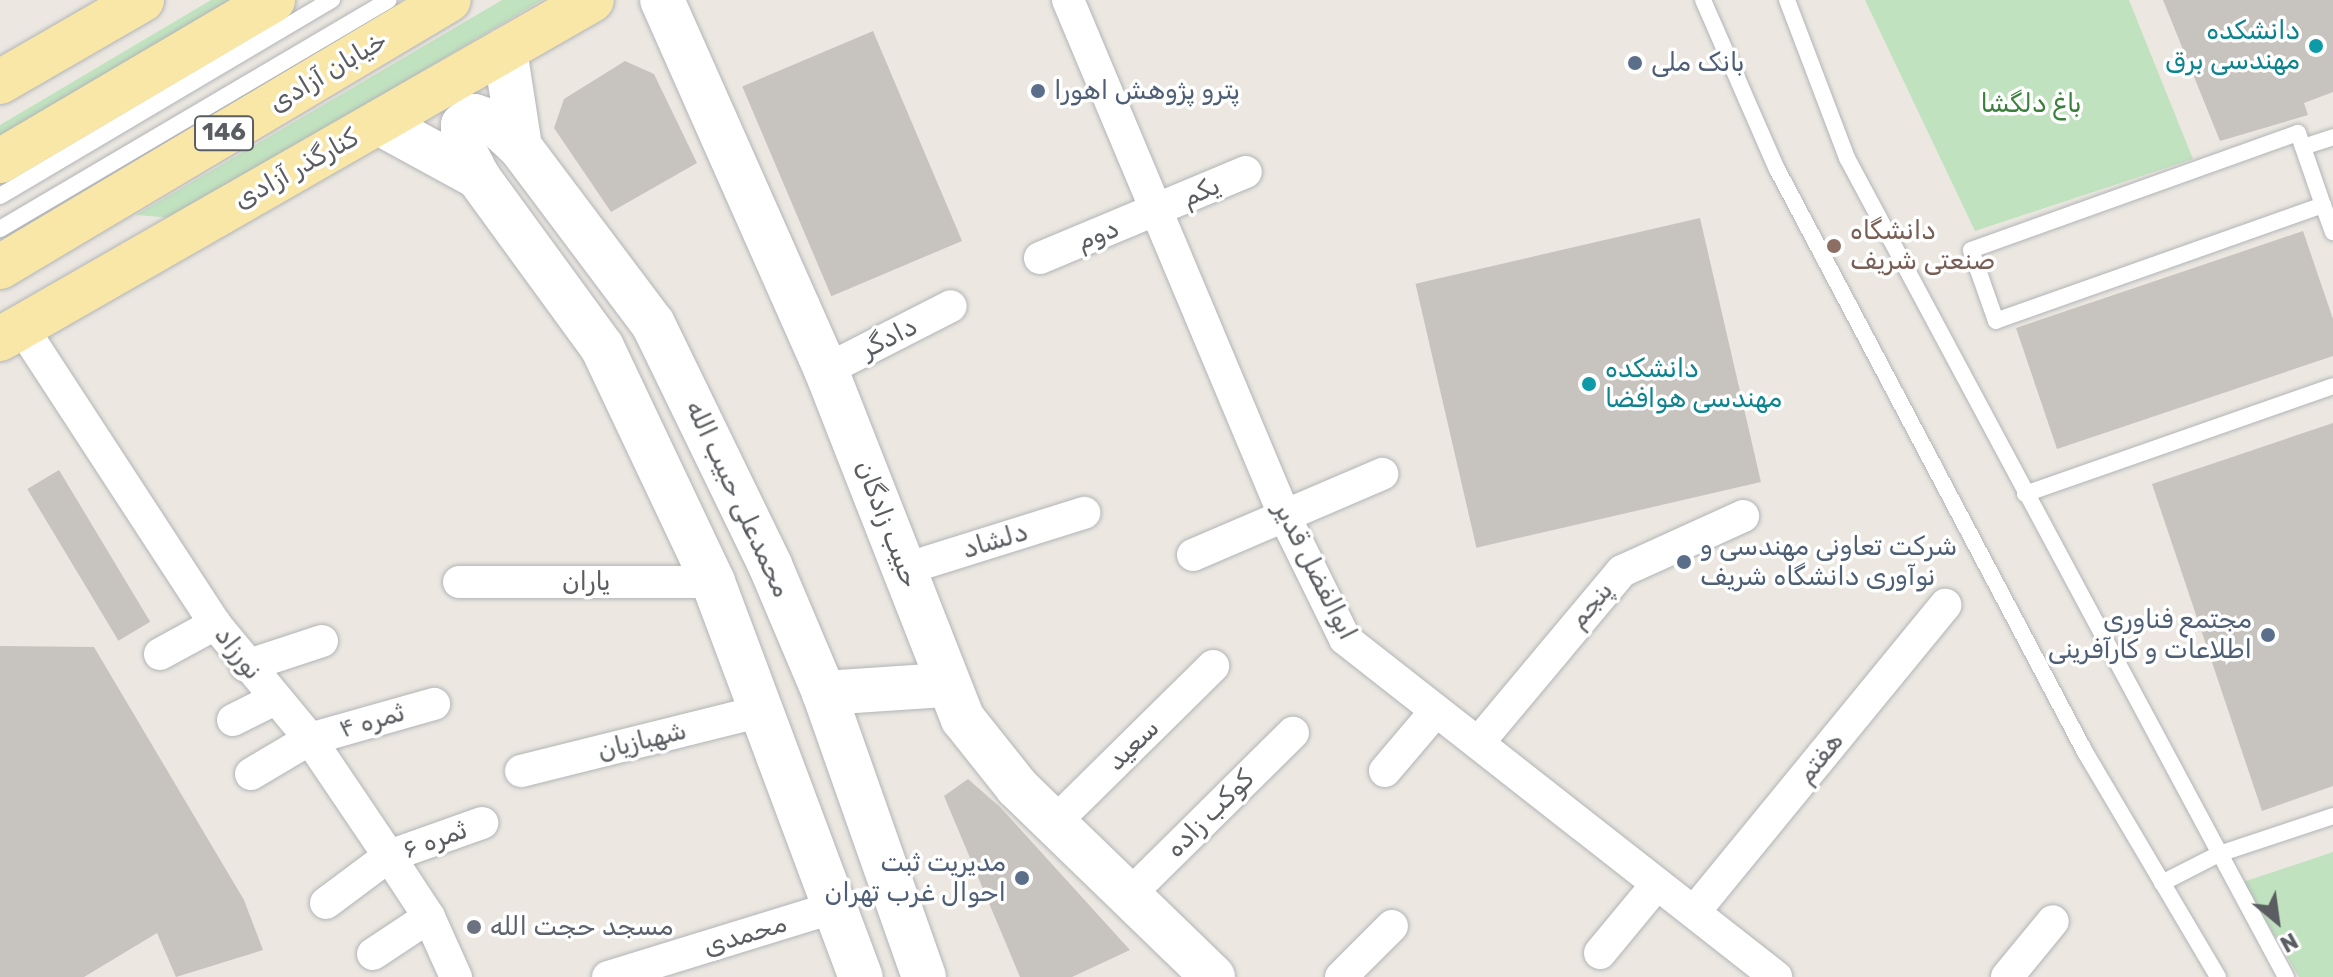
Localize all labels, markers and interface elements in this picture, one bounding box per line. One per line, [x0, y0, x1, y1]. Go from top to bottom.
place label: دانشکده مهندسی برق [2165, 15, 2300, 76]
street label: خیابان آزادی [263, 25, 393, 119]
marker: دانشکده مهندسی برق [2307, 37, 2325, 55]
place label: بانک ملی [1651, 47, 1744, 79]
marker: بانک ملی [1626, 54, 1644, 72]
place label: پترو پژوهش اهورا [1054, 75, 1240, 107]
marker: پترو پژوهش اهورا [1029, 82, 1047, 100]
park label: باغ دلگشا [1980, 88, 2082, 120]
road number: 146 [194, 113, 254, 153]
street label: کنارگذر آزادی [228, 122, 364, 216]
street label: یکم [1177, 170, 1225, 214]
street label: دوم [1073, 213, 1123, 257]
place label: دانشگاه صنعتی شریف [1850, 215, 1995, 276]
marker: دانشگاه صنعتی شریف [1825, 237, 1843, 255]
street label: دادگر [856, 311, 922, 365]
place label: دانشکده مهندسی هوافضا [1605, 353, 1782, 414]
marker: دانشکده مهندسی هوافضا [1580, 375, 1598, 393]
street label: محمدعلی حبیب الله [679, 396, 797, 602]
street label: حبیب زادگان [848, 456, 926, 592]
street label: ابوالفضل قدیر [1267, 497, 1363, 645]
street label: دلشاد [959, 516, 1031, 566]
place label: شرکت تعاونی مهندسی و نوآوری دانشگاه شریف [1700, 531, 1957, 592]
marker: شرکت تعاونی مهندسی و نوآوری دانشگاه شریف [1675, 553, 1693, 571]
street label: یاران [562, 566, 610, 598]
street label: پنجم [1562, 575, 1620, 635]
place label: مجتمع فناوری اطلاعات و کارآفرینی [2048, 604, 2252, 666]
street label: نورزاد [208, 620, 268, 686]
marker: مجتمع فناوری اطلاعات و کارآفرینی [2259, 626, 2277, 644]
street label: ثمره ۴ [336, 697, 408, 745]
street label: سعید [1100, 713, 1166, 777]
street label: شهبازیان [594, 715, 690, 767]
street label: هفتم [1790, 726, 1850, 790]
street label: کوکب زاده [1160, 764, 1260, 864]
street label: ثمره ۶ [399, 814, 471, 866]
place label: مدیریت ثبت احوال غرب تهران [825, 847, 1006, 908]
marker: مدیریت ثبت احوال غرب تهران [1013, 869, 1031, 887]
north arrow [2237, 881, 2317, 961]
street label: محمدی [700, 908, 790, 962]
place label: مسجد حجت الله [490, 911, 674, 943]
marker: مسجد حجت الله [465, 918, 483, 936]
text: N [2275, 927, 2302, 958]

